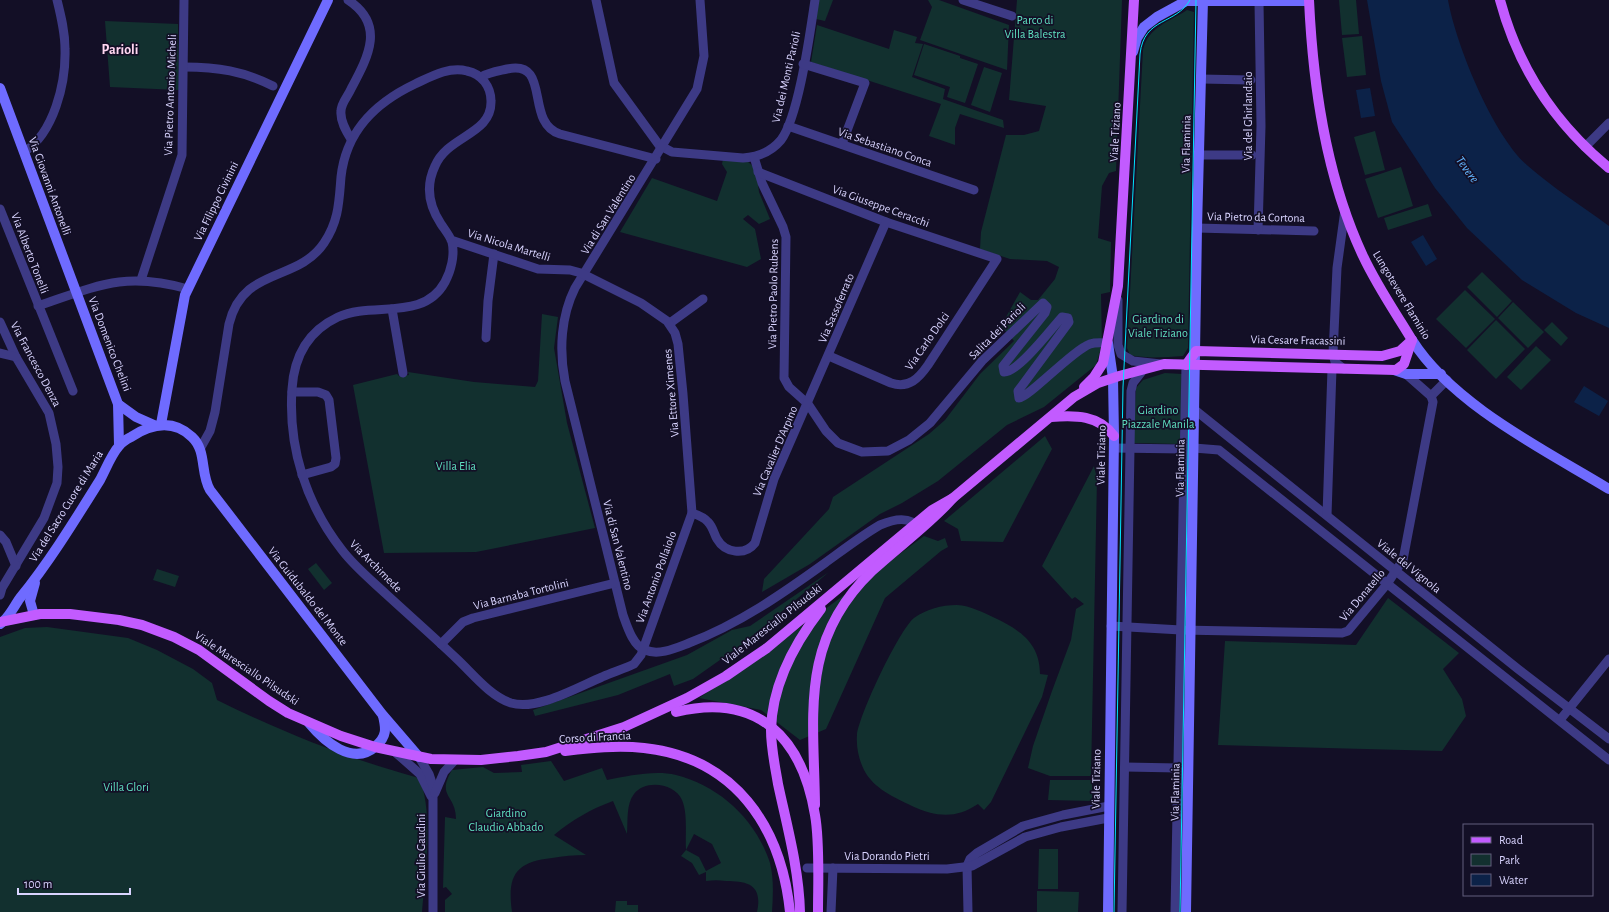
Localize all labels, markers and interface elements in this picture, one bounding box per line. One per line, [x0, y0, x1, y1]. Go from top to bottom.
park label: Parco di Villa Balestra [1004, 14, 1066, 40]
street label: Via dei Monti Parioli [770, 30, 802, 124]
street label: Via Pietro Antonio Micheli [162, 34, 178, 156]
district label: Parioli [102, 43, 138, 57]
street label: Via del Ghirlandaio [1242, 71, 1254, 161]
street label: Viale Tiziano [1107, 102, 1123, 162]
street label: Via Flaminia [1179, 114, 1193, 173]
street label: Via Sebastiano Conca [836, 125, 934, 169]
street label: Via Giovanni Antonelli [27, 135, 73, 237]
water label: Tevere [1453, 154, 1481, 186]
street label: Via Filippo Civinini [192, 159, 240, 243]
street label: Via di San Valentino [578, 172, 638, 256]
street label: Via Giuseppe Ceracchi [831, 183, 931, 229]
street label: Via Pietro da Cortona [1207, 210, 1306, 224]
street label: Via Alberto Tonelli [9, 211, 51, 295]
street label: Via Nicola Martelli [466, 227, 552, 263]
street label: Via Pietro Paolo Rubens [766, 239, 780, 349]
street label: Lungotevere Flaminio [1371, 249, 1433, 341]
street label: Via Sassoferrato [816, 271, 856, 345]
street label: Via Domenico Chelini [86, 295, 134, 393]
street label: Salita dei Parioli [966, 300, 1028, 362]
street label: Via Carlo Dolci [903, 310, 951, 372]
park label: Giardino di Viale Tiziano [1128, 313, 1188, 339]
street label: Via Francesco Denza [9, 320, 64, 409]
street label: Via Cesare Fracassini [1250, 333, 1346, 347]
street label: Via Ettore Ximenes [661, 348, 681, 438]
street label: Via Cavalier D'Arpino [750, 404, 800, 498]
park label: Giardino Piazzale Manila [1122, 404, 1195, 430]
street label: Viale Tiziano [1094, 425, 1108, 485]
street label: Via Flaminia [1173, 438, 1187, 497]
street label: Via del Sacro Cuore di Maria [27, 448, 105, 564]
park label: Villa Elia [436, 460, 477, 472]
street label: Via di San Valentino [601, 499, 635, 591]
street label: Via Antonio Pollaiolo [634, 529, 678, 625]
street label: Viale del Vignola [1375, 537, 1444, 596]
street label: Via Archimede [348, 538, 404, 594]
street label: Via Guidubaldo del Monte [266, 544, 350, 648]
street label: Via Donatello [1337, 567, 1387, 623]
street label: Via Barnaba Tortolini [472, 576, 570, 612]
street label: Viale Maresciallo Pilsudski [720, 581, 824, 667]
street label: Viale Maresciallo Pilsudski [193, 629, 301, 707]
street label: Corso di Francia [559, 729, 632, 745]
street label: Viale Tiziano [1089, 749, 1103, 809]
street label: Via Flaminia [1168, 762, 1182, 821]
park label: Villa Glori [103, 781, 149, 793]
park label: Giardino Claudio Abbado [469, 807, 543, 833]
street label: Via Giulio Gaudini [415, 814, 427, 898]
legend [1463, 824, 1593, 896]
text: Road [1499, 834, 1523, 846]
street label: Via Dorando Pietri [844, 850, 930, 862]
text: Park [1499, 854, 1520, 866]
scale bar [18, 870, 130, 896]
text: Water [1499, 874, 1528, 886]
text: 100 m [24, 878, 52, 890]

